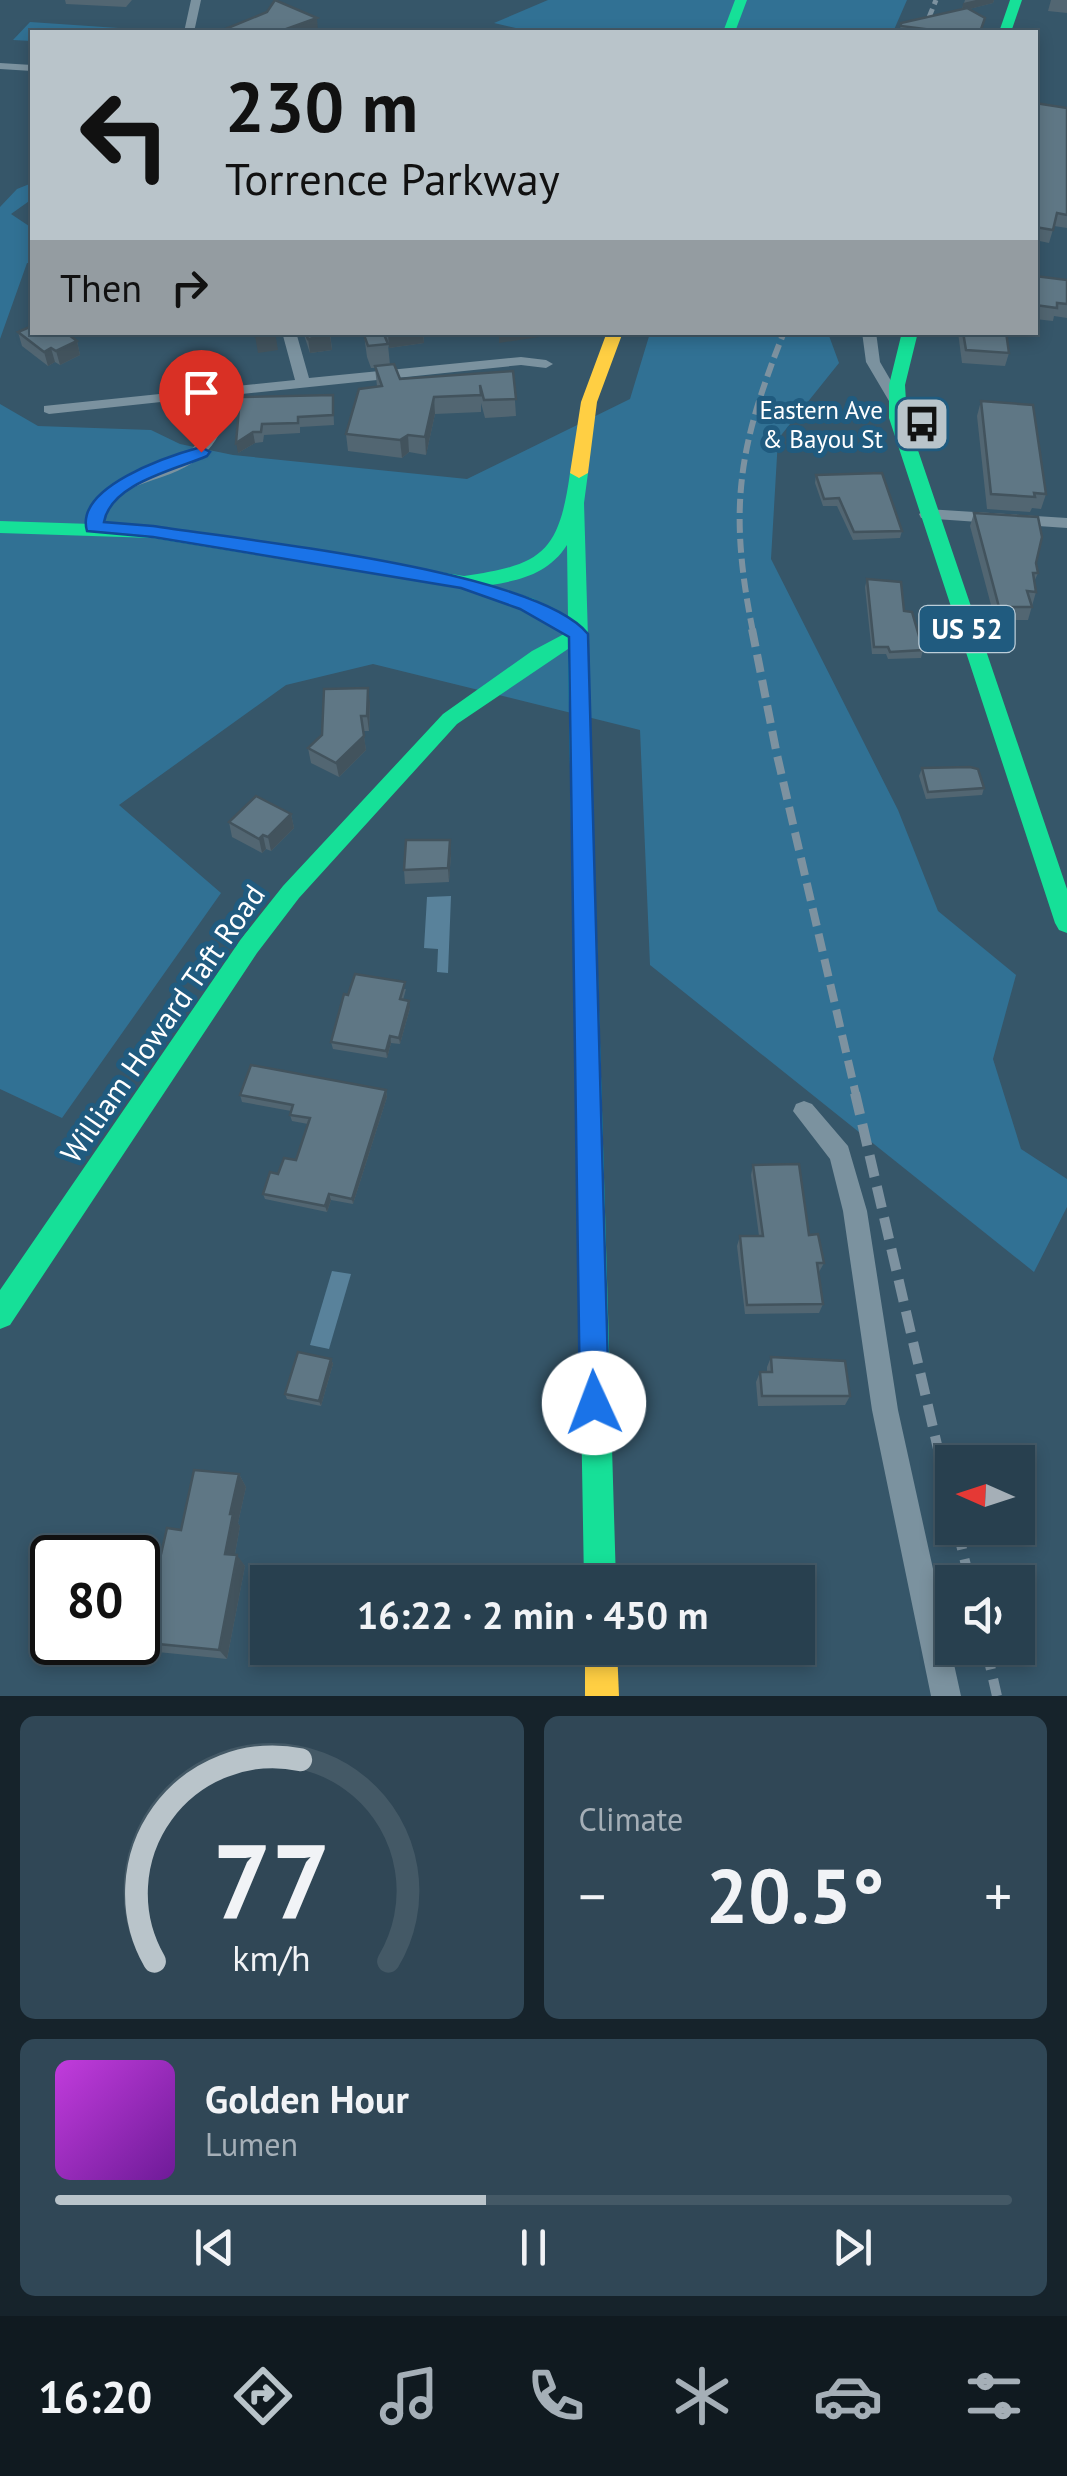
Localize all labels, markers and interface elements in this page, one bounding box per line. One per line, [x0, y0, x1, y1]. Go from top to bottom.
text: 230 m [225, 61, 418, 151]
icon: left [60, 70, 190, 200]
text: Torrence Parkway [225, 149, 560, 207]
icon: right [162, 260, 217, 315]
text: Then [60, 263, 142, 312]
pin [159, 350, 244, 453]
icon: arrive [174, 365, 229, 420]
place label: Eastern Ave & Bayou St [759, 394, 884, 455]
bus stop icon: Eastern Ave & Bayou St [892, 394, 952, 454]
road number: US 52 [920, 606, 1014, 652]
street label: William Howard Taft Road [51, 876, 273, 1170]
position arrow [542, 1351, 646, 1455]
north arrow [935, 1445, 1035, 1545]
map controls [935, 1445, 1035, 1665]
speed limit sign: 80 [30, 1535, 160, 1665]
button: sound [935, 1565, 1035, 1665]
text: 16:22 · 2 min · 450 m [357, 1590, 708, 1639]
text: Climate [579, 1798, 683, 1840]
text: 77 [213, 1813, 331, 1948]
text: 20.5° [706, 1847, 885, 1944]
text: − [579, 1860, 606, 1931]
text: + [984, 1860, 1012, 1931]
text: km/h [233, 1935, 311, 1981]
text: Golden Hour [205, 2074, 409, 2123]
text: Lumen [205, 2123, 298, 2165]
icon: previous [187, 2220, 242, 2275]
icon: pause [506, 2220, 561, 2275]
icon: next [825, 2220, 880, 2275]
icon: directions [228, 2361, 298, 2431]
icon: music [374, 2361, 444, 2431]
icon: phone [521, 2361, 591, 2431]
icon: climate [667, 2361, 737, 2431]
icon: car [813, 2361, 883, 2431]
icon: filters [959, 2361, 1029, 2431]
text: 16:20 [38, 2367, 152, 2425]

